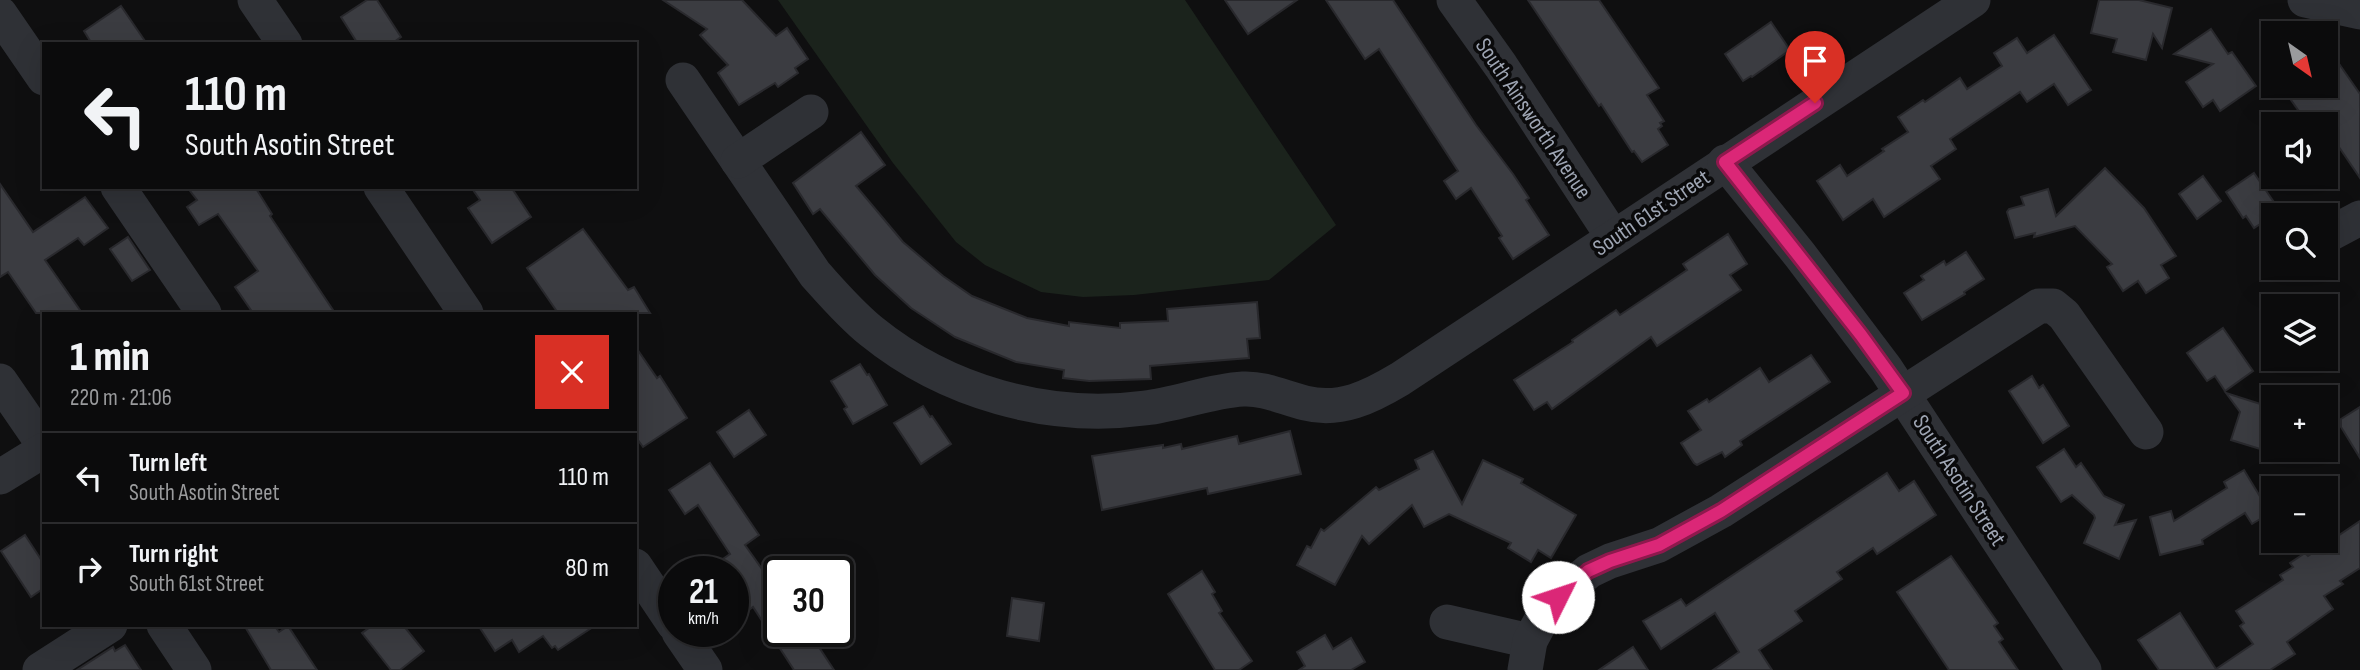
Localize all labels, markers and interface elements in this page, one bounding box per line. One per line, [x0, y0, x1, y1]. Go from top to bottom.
north arrow [2261, 21, 2338, 98]
map controls [2261, 21, 2338, 553]
pin [1785, 31, 1845, 103]
street label: South Ainsworth Avenue [1469, 33, 1597, 204]
icon: arrive [1796, 42, 1834, 80]
text: 110 m [185, 66, 287, 125]
icon: left [70, 70, 161, 161]
button: sound [2261, 112, 2338, 189]
text: South Asotin Street [185, 126, 394, 165]
street label: South 61st Street [1588, 163, 1715, 262]
button: search [2261, 203, 2338, 280]
button: layers [2261, 294, 2338, 371]
text: 1 min [70, 332, 150, 383]
button: close [535, 335, 609, 409]
text: 220 m · 21:06 [70, 384, 172, 412]
button: + [2261, 385, 2338, 462]
street label: South Asotin Street [1906, 410, 2012, 551]
text: Turn left [129, 448, 207, 479]
icon: left [70, 459, 108, 497]
text: 110 m [558, 462, 609, 493]
button: − [2261, 476, 2338, 553]
text: South Asotin Street [129, 479, 280, 507]
text: Turn right [129, 539, 218, 570]
icon: right [70, 550, 108, 588]
text: 80 m [565, 553, 609, 584]
speed limit sign: 30 [763, 556, 854, 647]
position arrow [1521, 560, 1595, 634]
text: South 61st Street [129, 570, 264, 598]
text: 21 [689, 571, 718, 614]
text: km/h [688, 608, 719, 629]

